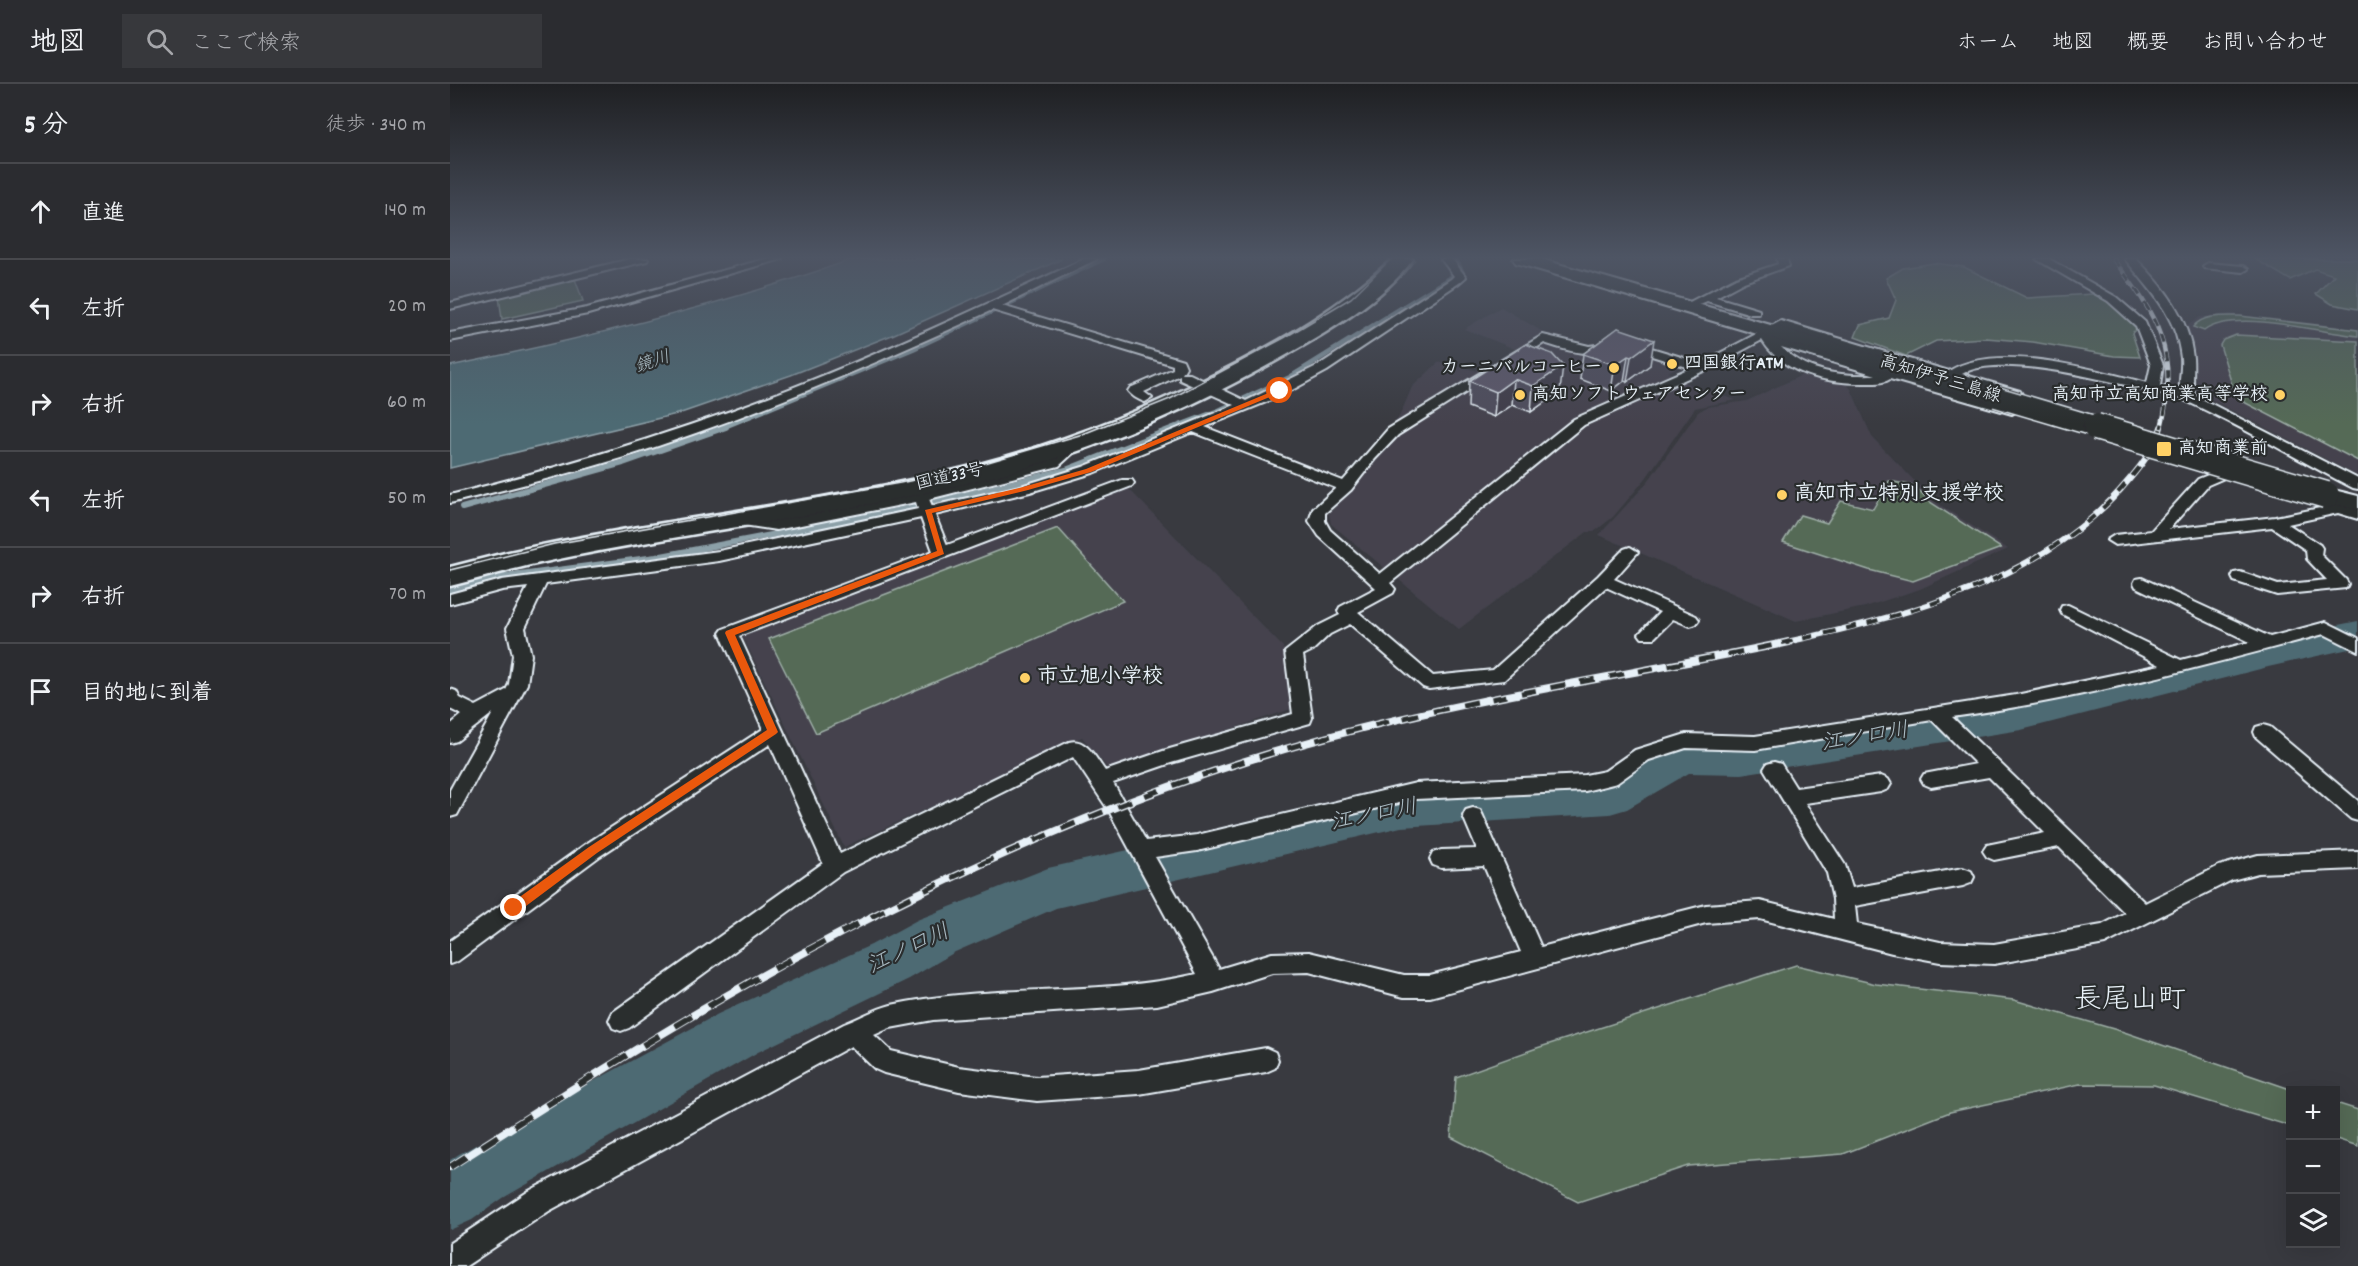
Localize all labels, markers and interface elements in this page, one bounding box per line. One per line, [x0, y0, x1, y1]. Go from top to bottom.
search box [122, 14, 542, 68]
text: 地図 [30, 25, 86, 65]
icon: search [143, 25, 176, 58]
text: ここで検索 [191, 29, 301, 60]
text: ホーム [1957, 29, 2019, 59]
text: 地図 [2052, 29, 2094, 59]
text: 概要 [2127, 29, 2169, 59]
text: お問い合わせ [2202, 29, 2328, 59]
text: 5 分 [24, 108, 68, 145]
text: 徒歩 · 340 m [326, 112, 426, 140]
icon: ahead [24, 195, 57, 228]
text: 140 m [384, 197, 426, 225]
text: 直進 [81, 199, 125, 230]
icon: left [24, 291, 57, 324]
text: 20 m [388, 293, 426, 321]
text: 左折 [81, 295, 125, 326]
water label: 鏡川 [632, 346, 674, 380]
street label: 高知伊予三島線 [1876, 350, 2004, 410]
place label: 四国銀行ATM [1684, 352, 1784, 377]
place label: カーニバルコーヒー [1441, 356, 1602, 381]
marker: 四国銀行ATM [1665, 357, 1679, 371]
marker: カーニバルコーヒー [1607, 361, 1621, 375]
route start [1266, 377, 1292, 403]
place label: 高知ソフトウェアセンター [1532, 383, 1746, 408]
place label: 高知市立高知商業高等学校 [2052, 383, 2268, 408]
icon: right [24, 387, 57, 420]
marker: 高知ソフトウェアセンター [1513, 388, 1527, 402]
marker: 高知市立高知商業高等学校 [2273, 388, 2287, 402]
text: 60 m [387, 389, 426, 417]
text: 右折 [81, 391, 125, 422]
place label: 高知商業前 [2178, 437, 2268, 462]
marker: 高知商業前 [2155, 440, 2173, 458]
street label: 国道33号 [913, 458, 987, 498]
place label: 高知市立特別支援学校 [1794, 480, 2004, 510]
icon: left [24, 483, 57, 516]
text: 50 m [388, 485, 426, 513]
text: 左折 [81, 487, 125, 518]
marker: 高知市立特別支援学校 [1775, 488, 1789, 502]
icon: right [24, 579, 57, 612]
text: 70 m [389, 581, 426, 609]
text: 右折 [81, 583, 125, 614]
place label: 市立旭小学校 [1037, 663, 1163, 693]
marker: 市立旭小学校 [1018, 671, 1032, 685]
icon: arrive [24, 675, 57, 708]
text: 目的地に到着 [81, 679, 213, 710]
water label: 江ノ口川 [1819, 716, 1911, 760]
water label: 江ノ口川 [1328, 792, 1420, 840]
route end [500, 894, 526, 920]
water label: 江ノ口川 [863, 917, 955, 983]
district label: 長尾山町 [2074, 982, 2186, 1022]
map controls [2286, 1086, 2340, 1248]
button: + [2286, 1086, 2340, 1140]
button: − [2286, 1140, 2340, 1194]
button: layers [2286, 1194, 2340, 1248]

